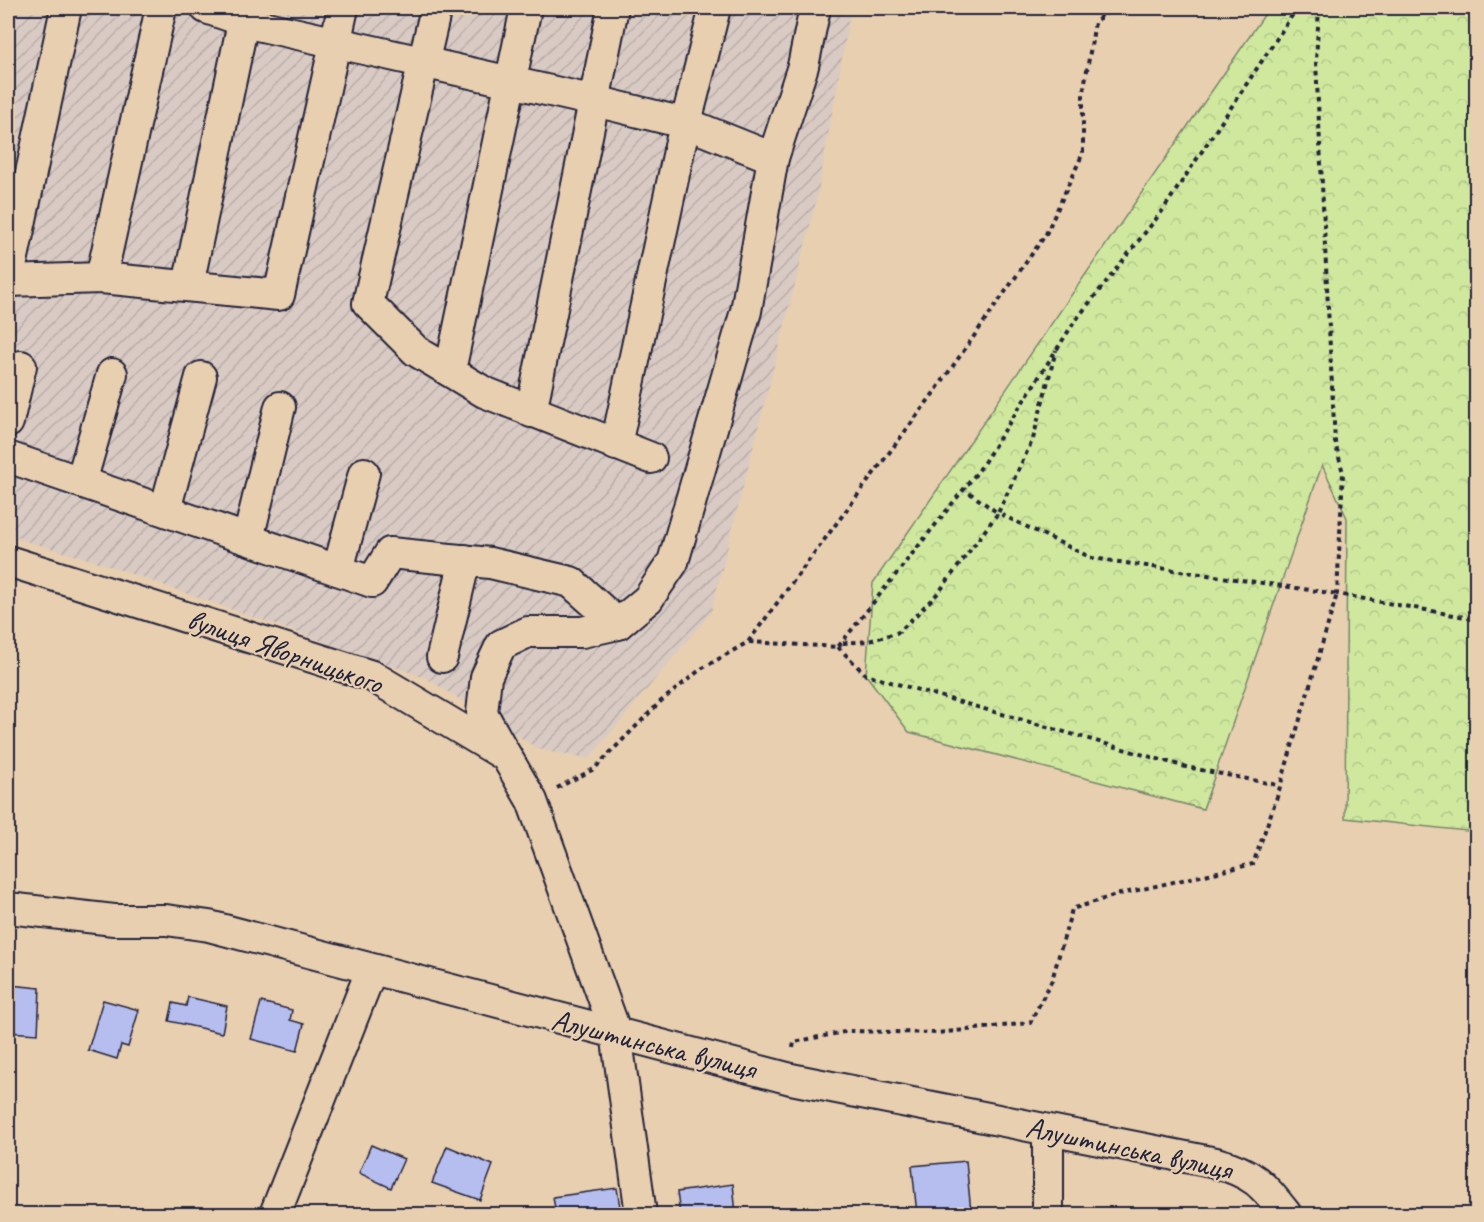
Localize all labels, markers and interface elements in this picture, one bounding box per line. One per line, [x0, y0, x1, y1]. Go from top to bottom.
street label: вулиця Яворницького [183, 600, 389, 703]
street label: Алуштинська вулиця [548, 1000, 763, 1088]
street label: Алуштинська вулиця [1023, 1108, 1238, 1189]

